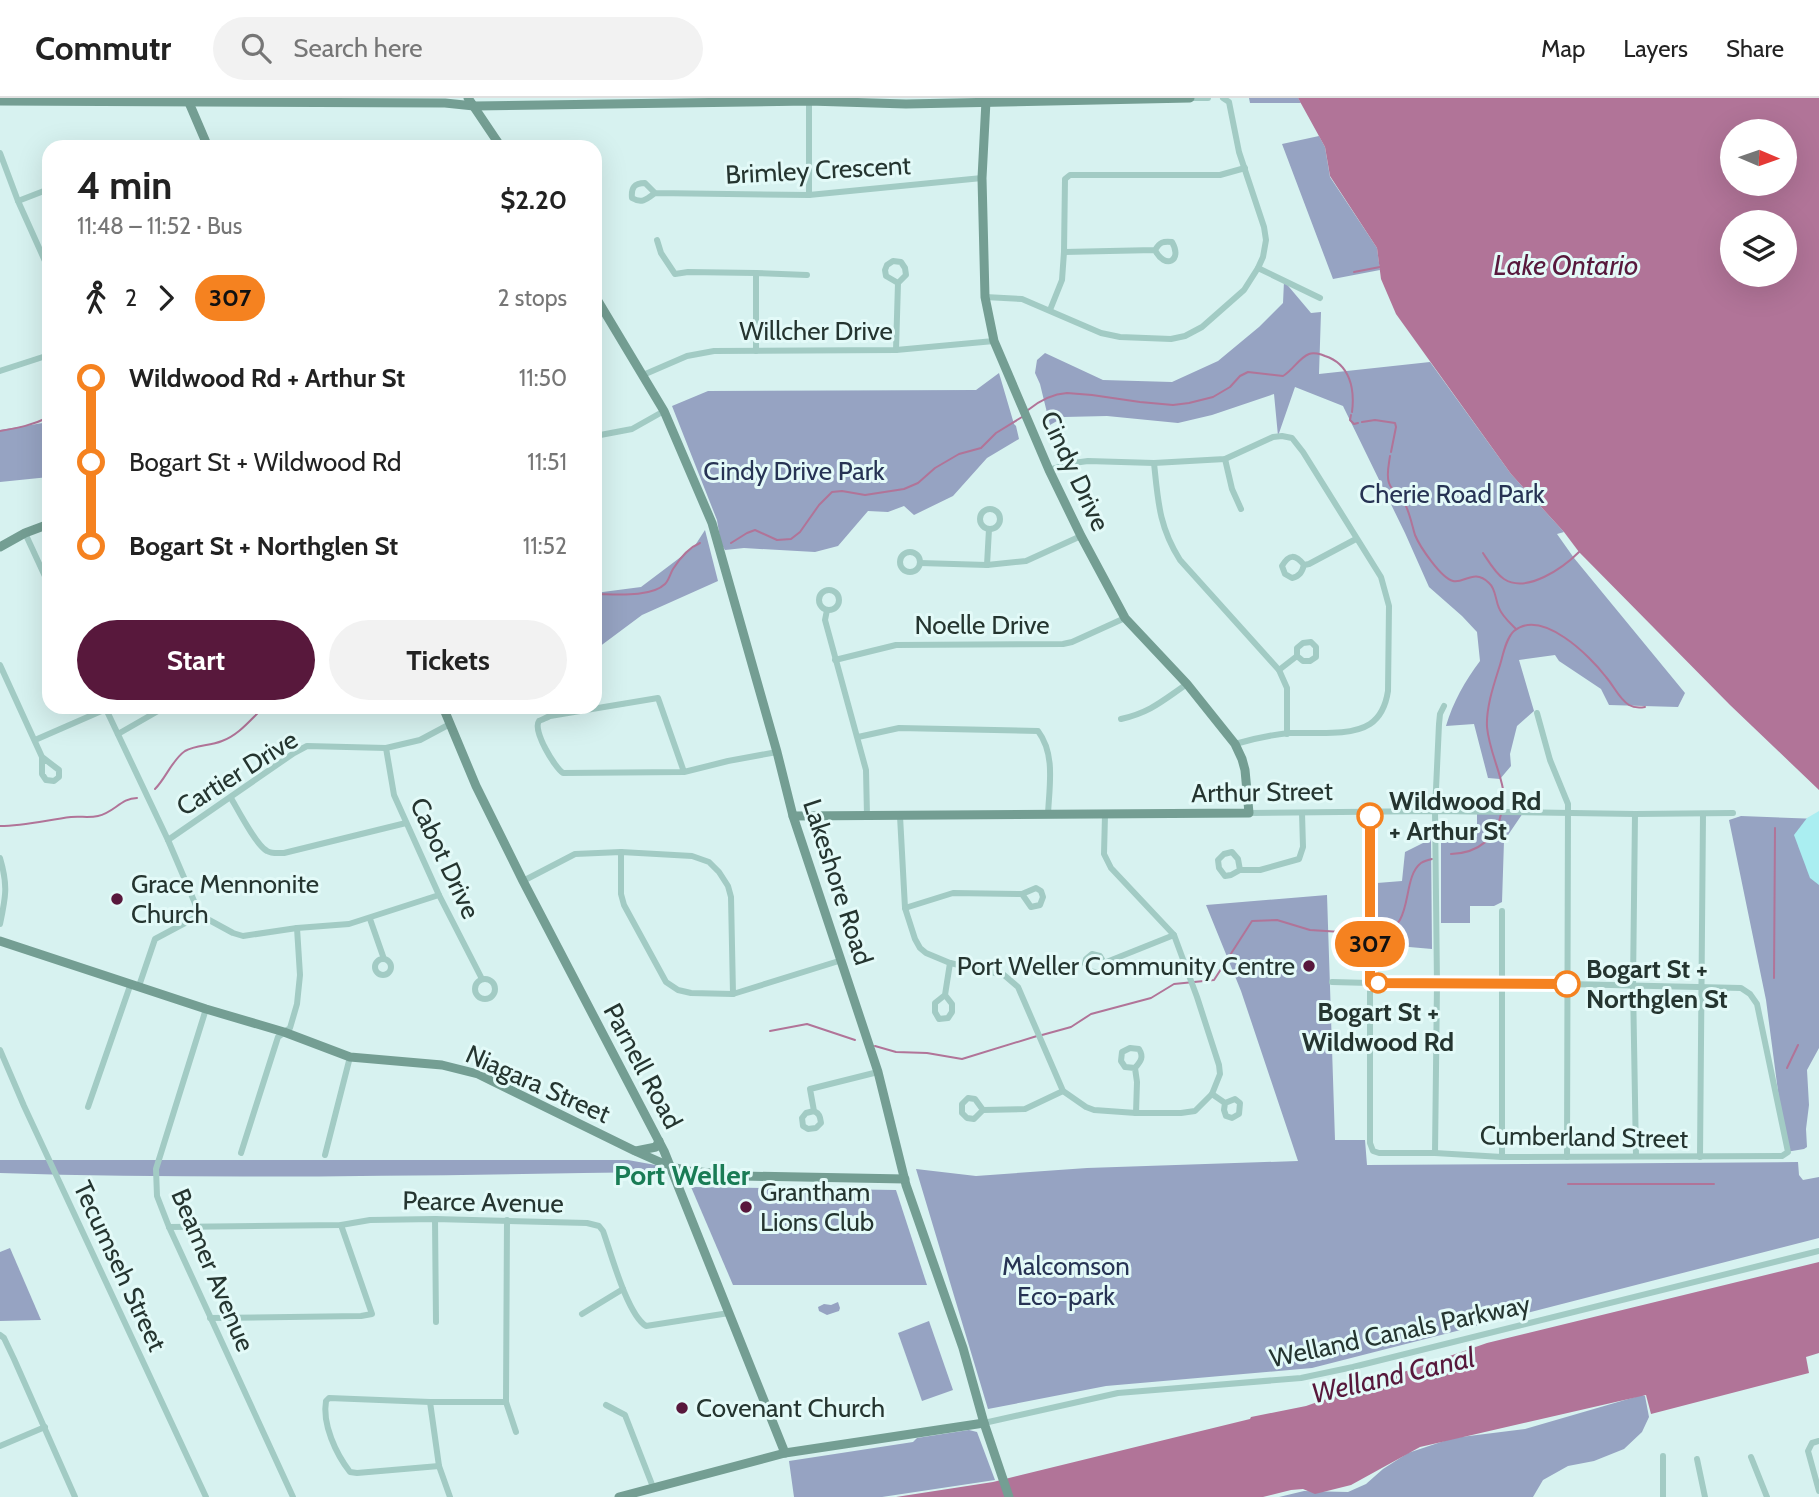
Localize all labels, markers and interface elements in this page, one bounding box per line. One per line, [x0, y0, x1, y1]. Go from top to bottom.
search box [213, 17, 703, 80]
text: Commutr [35, 28, 171, 68]
icon: search [237, 29, 275, 67]
text: Search here [293, 32, 422, 64]
text: Map [1541, 34, 1585, 63]
text: Layers [1623, 34, 1688, 63]
text: Share [1726, 34, 1784, 63]
north arrow [1720, 119, 1797, 196]
map controls [1720, 119, 1797, 287]
street label: Brimley Crescent [724, 149, 912, 191]
text: 4 min [77, 162, 172, 209]
text: $2.20 [500, 184, 567, 216]
button: layers [1720, 210, 1797, 287]
text: 11:48 – 11:52 · Bus [77, 212, 242, 240]
water label: Lake Ontario [1494, 248, 1638, 282]
icon: walk [77, 279, 115, 317]
icon: forward [147, 279, 185, 317]
text: 307 [209, 283, 251, 312]
text: 2 [125, 284, 137, 312]
text: 2 stops [498, 284, 567, 312]
street label: Willcher Drive [739, 315, 893, 347]
text: Wildwood Rd + Arthur St [129, 362, 405, 394]
text: 11:50 [519, 364, 567, 392]
street label: Cindy Drive [1033, 406, 1117, 536]
text: Bogart St + Wildwood Rd [129, 446, 401, 478]
text: 11:51 [527, 448, 567, 476]
park label: Cindy Drive Park [703, 455, 885, 487]
park label: Cherie Road Park [1359, 478, 1545, 510]
text: Bogart St + Northglen St [129, 530, 398, 562]
text: 11:52 [523, 532, 567, 560]
street label: Noelle Drive [914, 609, 1050, 641]
button: Start [77, 620, 315, 700]
button: Tickets [329, 620, 567, 700]
street label: Cartier Drive [171, 723, 303, 823]
street label: Arthur Street [1191, 775, 1333, 809]
place label: Wildwood Rd + Arthur St [1389, 785, 1541, 847]
street label: Cabot Drive [403, 792, 487, 924]
street label: Lakeshore Road [796, 795, 880, 969]
marker: Wildwood Rd + Arthur St [1357, 803, 1383, 829]
place label: Grace Mennonite Church [131, 868, 319, 930]
marker: Grace Mennonite Church [109, 891, 125, 907]
line badge: 307 [1330, 921, 1410, 967]
text: 307 [1349, 929, 1391, 958]
place label: Port Weller Community Centre [957, 950, 1295, 982]
place label: Bogart St + Northglen St [1586, 953, 1728, 1015]
marker: Port Weller Community Centre [1301, 958, 1317, 974]
marker: Bogart St + Northglen St [1554, 971, 1580, 997]
marker: Bogart St + Wildwood Rd [1368, 973, 1388, 993]
place label: Bogart St + Wildwood Rd [1302, 996, 1454, 1058]
street label: Parnell Road [597, 998, 689, 1134]
street label: Niagara Street [461, 1038, 615, 1130]
street label: Cumberland Street [1480, 1119, 1689, 1155]
district label: Port Weller [614, 1158, 751, 1192]
street label: Tecumseh Street [67, 1176, 174, 1356]
place label: Grantham Lions Club [760, 1176, 874, 1238]
street label: Beamer Avenue [164, 1184, 262, 1356]
street label: Pearce Avenue [402, 1185, 564, 1219]
marker: Grantham Lions Club [738, 1199, 754, 1215]
park label: Malcomson Eco-park [1002, 1250, 1130, 1312]
street label: Welland Canals Parkway [1267, 1288, 1533, 1374]
water label: Welland Canal [1308, 1340, 1478, 1410]
place label: Covenant Church [696, 1392, 885, 1424]
marker: Covenant Church [674, 1400, 690, 1416]

